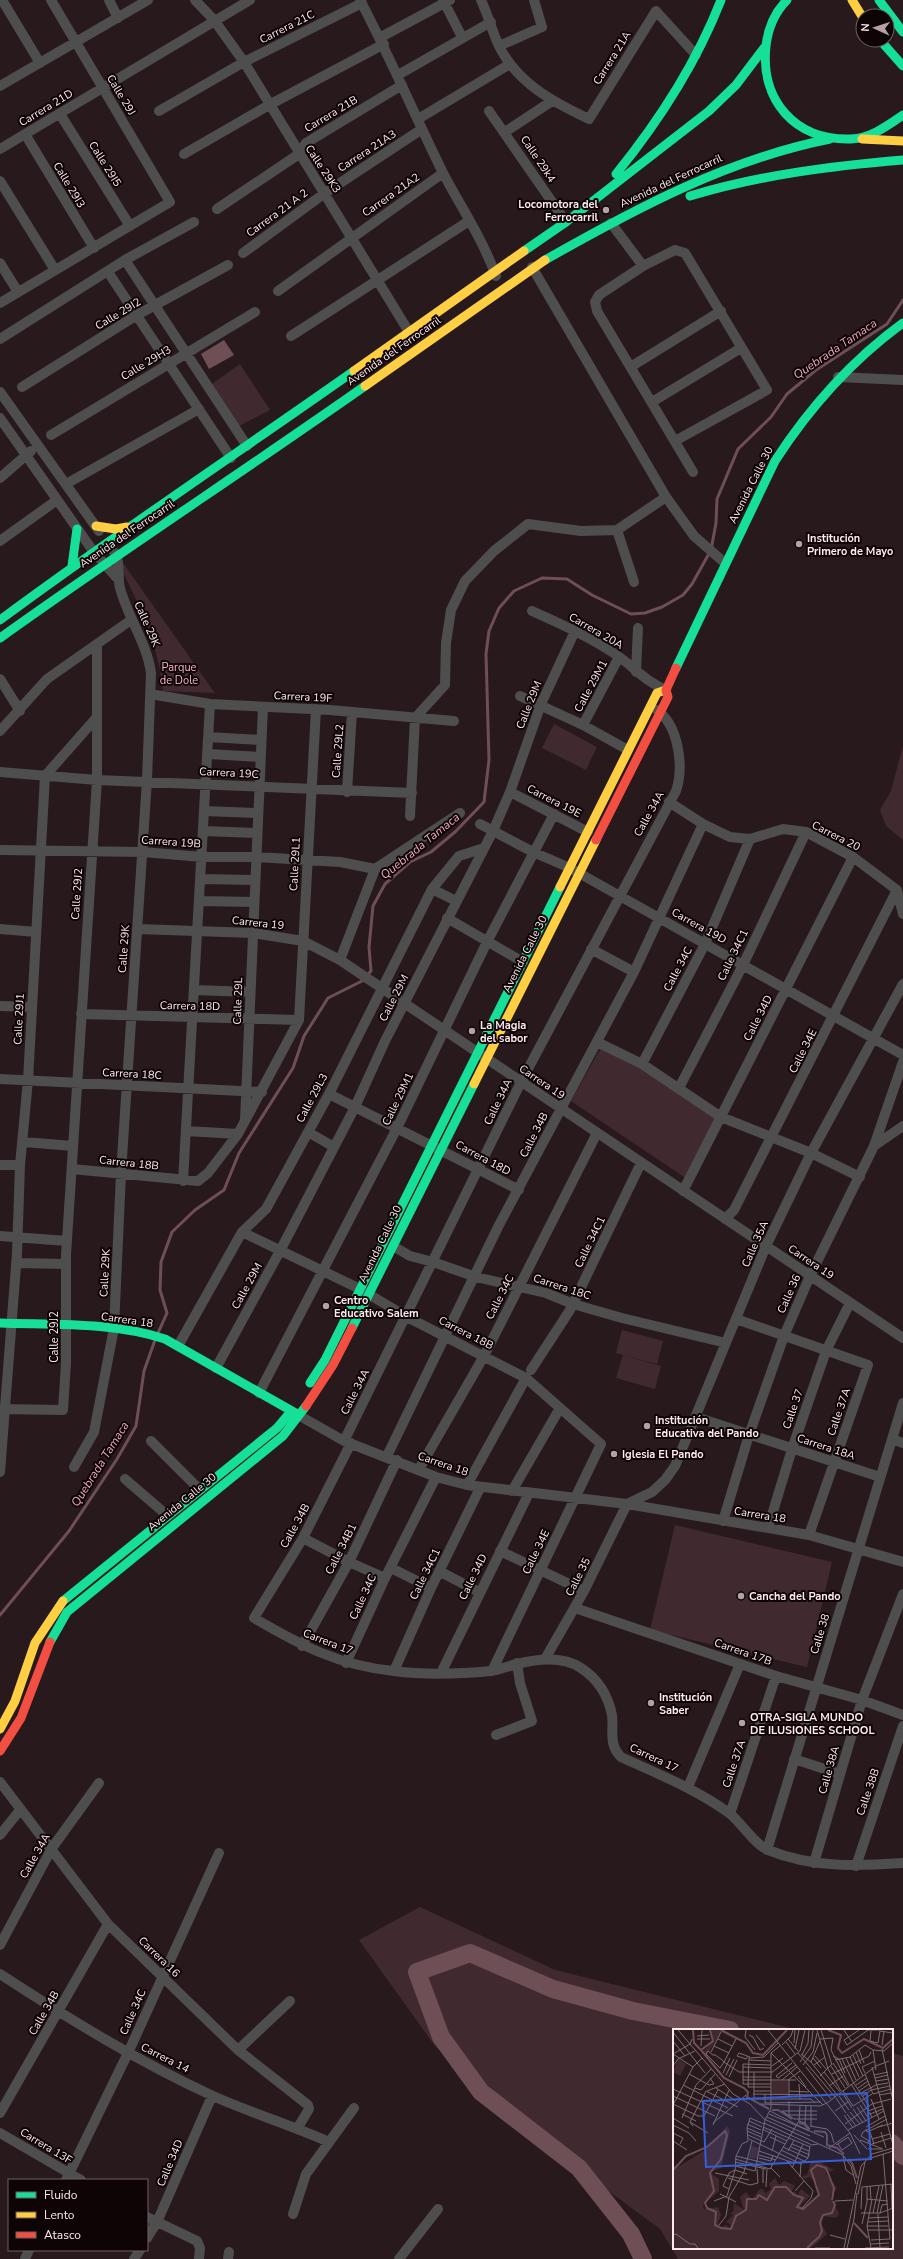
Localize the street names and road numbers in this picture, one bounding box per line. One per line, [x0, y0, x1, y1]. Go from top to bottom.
street label: Carrera 21C [257, 7, 317, 47]
street label: Carrera 21A [590, 28, 634, 88]
street label: Calle 29J [103, 72, 139, 118]
street label: Carrera 21D [16, 86, 76, 130]
street label: Carrera 21B [301, 92, 361, 136]
street label: Carrera 21A3 [335, 126, 399, 176]
street label: Calle 29k4 [517, 133, 559, 186]
street label: Calle 29I5 [85, 138, 125, 190]
street label: Calle 29K3 [302, 142, 344, 196]
street label: Avenida del Ferrocarril [617, 150, 725, 211]
street label: Calle 29I3 [49, 159, 89, 211]
street label: Carrera 21A2 [359, 170, 423, 220]
street label: Carrera 21 A 2 [243, 186, 311, 240]
street label: Calle 29I2 [92, 294, 144, 334]
street label: Avenida del Ferrocarril [344, 312, 445, 389]
street label: Calle 29H3 [118, 342, 174, 384]
street label: Avenida Calle 30 [725, 444, 777, 526]
street label: Avenida del Ferrocarril [77, 496, 178, 571]
street label: Calle 29K [130, 599, 164, 650]
street label: Carrera 20A [566, 609, 626, 653]
street label: Calle 29M1 [571, 657, 611, 715]
street label: Calle 29M [513, 679, 545, 731]
street label: Carrera 19F [273, 688, 333, 706]
street label: Calle 29L2 [329, 724, 347, 778]
street label: Carrera 19C [199, 764, 259, 782]
street label: Carrera 19E [524, 781, 584, 821]
street label: Calle 34A [630, 789, 668, 839]
street label: Carrera 20 [809, 817, 863, 855]
street label: Carrera 19B [141, 832, 201, 852]
street label: Calle 29L1 [286, 837, 304, 891]
street label: Calle 29J2 [68, 868, 86, 920]
street label: Carrera 19D [669, 905, 729, 947]
street label: Carrera 19 [231, 913, 285, 933]
street label: Avenida Calle 30 [499, 913, 551, 995]
street label: Calle 29K [115, 923, 133, 974]
street label: Calle 34C1 [714, 927, 752, 983]
street label: Calle 34C [660, 944, 696, 994]
street label: Calle 29M [376, 972, 412, 1024]
street label: Calle 29L [230, 977, 246, 1025]
street label: Calle 29J1 [10, 993, 28, 1045]
street label: Calle 34D [740, 993, 776, 1043]
street label: Carrera 18D [160, 998, 220, 1014]
street label: Calle 34E [785, 1026, 821, 1076]
street label: Carrera 19 [516, 1061, 568, 1103]
street label: Carrera 18C [102, 1065, 162, 1083]
street label: Calle 29M1 [379, 1070, 417, 1128]
street label: Calle 29L3 [293, 1071, 331, 1125]
street label: Calle 34A [480, 1077, 516, 1127]
street label: Calle 34B [516, 1110, 552, 1160]
street label: Carrera 18D [453, 1137, 513, 1179]
street label: Carrera 18B [98, 1152, 160, 1174]
street label: Avenida Calle 30 [355, 1202, 405, 1285]
street label: Calle 34C1 [571, 1214, 609, 1270]
street label: Calle 35A [738, 1218, 772, 1270]
street label: Carrera 19 [785, 1241, 837, 1283]
street label: Calle 29K [96, 1247, 114, 1297]
street label: Calle 29M [228, 1260, 266, 1312]
street label: Carrera 18C [531, 1271, 593, 1303]
street label: Calle 34C [482, 1272, 518, 1322]
street label: Calle 36 [774, 1272, 804, 1316]
street label: Carrera 18 [100, 1309, 154, 1331]
street label: Calle 29J2 [47, 1311, 62, 1363]
street label: Carrera 18B [436, 1313, 496, 1353]
street label: Calle 34A [337, 1367, 373, 1417]
street label: Calle 37A [824, 1386, 854, 1438]
street label: Calle 37 [779, 1387, 807, 1431]
street label: Carrera 18A [795, 1431, 857, 1463]
street label: Carrera 18 [416, 1448, 471, 1480]
street label: Avenida Calle 30 [144, 1469, 220, 1534]
street label: Calle 34B [277, 1501, 313, 1551]
street label: Carrera 18 [733, 1503, 787, 1527]
street label: Calle 34B1 [322, 1521, 360, 1577]
street label: Calle 34E [519, 1527, 553, 1577]
street label: Calle 34C1 [406, 1546, 444, 1602]
street label: Calle 34D [455, 1551, 491, 1603]
street label: Calle 35 [562, 1555, 594, 1599]
street label: Calle 34C [346, 1572, 380, 1622]
street label: Calle 38 [807, 1612, 833, 1656]
street label: Carrera 17 [301, 1626, 355, 1658]
street label: Carrera 17B [712, 1635, 774, 1669]
street label: Calle 37A [719, 1738, 749, 1790]
street label: Carrera 17 [627, 1740, 681, 1776]
street label: Calle 38A [815, 1744, 843, 1796]
street label: Calle 38B [853, 1766, 883, 1818]
street label: Calle 34A [16, 1831, 54, 1881]
street label: Carrera 16 [135, 1933, 183, 1981]
street label: Calle 34C [116, 1987, 150, 2037]
street label: Calle 34B [25, 1988, 63, 2038]
street label: Carrera 14 [138, 2039, 192, 2077]
street label: Carrera 13F [17, 2125, 75, 2167]
street label: Calle 34D [153, 2137, 187, 2189]

